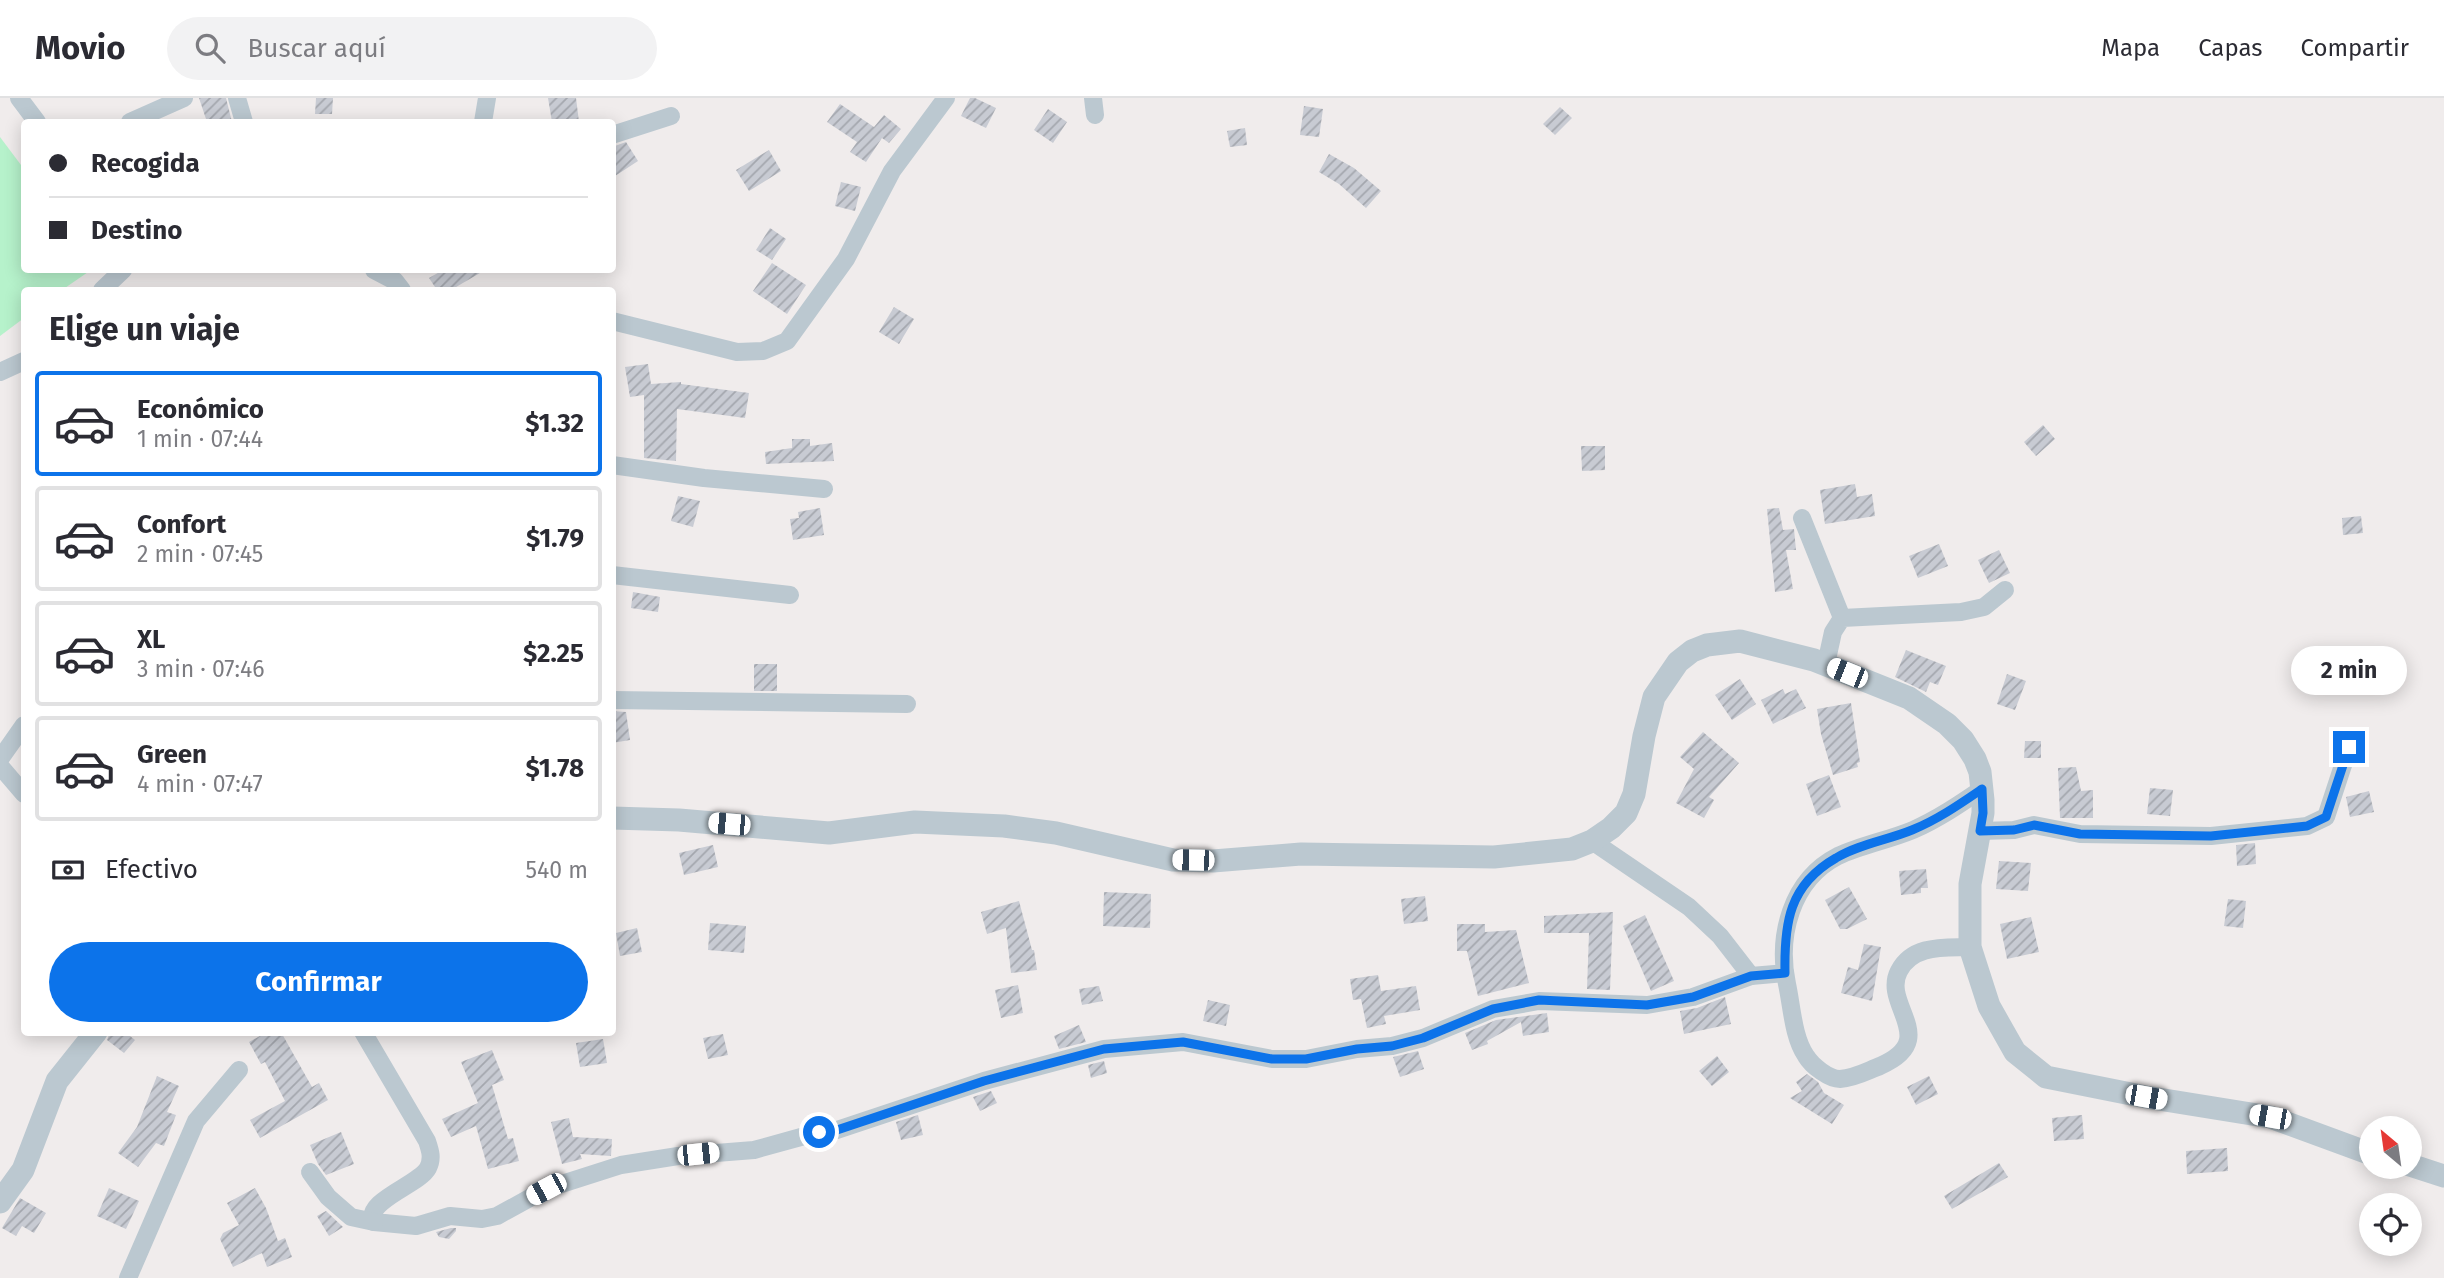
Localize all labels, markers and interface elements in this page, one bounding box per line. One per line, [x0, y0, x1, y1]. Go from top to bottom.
search box [167, 17, 657, 80]
text: Movio [35, 28, 125, 68]
icon: search [191, 29, 229, 67]
text: Buscar aquí [247, 33, 386, 64]
text: Mapa [2101, 34, 2160, 62]
text: Capas [2198, 34, 2262, 62]
text: Compartir [2300, 34, 2409, 62]
text: Recogida [91, 148, 200, 179]
text: Destino [91, 215, 182, 246]
text: Elige un viaje [49, 310, 240, 348]
icon: car [53, 392, 116, 455]
text: Económico [137, 394, 264, 425]
text: $1.32 [525, 408, 584, 439]
text: 1 min · 07:44 [137, 425, 263, 453]
icon: car [53, 507, 116, 570]
text: Confort [137, 509, 226, 540]
text: $1.79 [526, 523, 584, 554]
text: 2 min · 07:45 [137, 540, 263, 568]
icon: car [53, 622, 116, 685]
text: XL [137, 624, 165, 655]
text: $2.25 [523, 638, 584, 669]
callout: 2 min [2291, 646, 2407, 694]
text: 3 min · 07:46 [137, 655, 264, 683]
car [1824, 655, 1871, 691]
text: 2 min [2321, 656, 2377, 684]
route end [2333, 731, 2365, 763]
icon: car [53, 737, 116, 800]
text: Green [137, 739, 207, 770]
text: $1.78 [526, 753, 584, 784]
text: 4 min · 07:47 [137, 770, 263, 798]
car [708, 812, 751, 836]
car [1172, 849, 1215, 871]
icon: cash [49, 851, 87, 889]
text: Efectivo [105, 854, 198, 885]
text: 540 m [526, 856, 588, 884]
button: Confirmar [49, 942, 588, 1022]
car [2124, 1083, 2169, 1111]
car [2248, 1103, 2293, 1131]
route start [803, 1116, 835, 1148]
north arrow [2359, 1116, 2422, 1180]
map controls [2359, 1116, 2422, 1256]
car [677, 1141, 720, 1167]
car [523, 1170, 570, 1208]
button: locate [2359, 1193, 2422, 1256]

